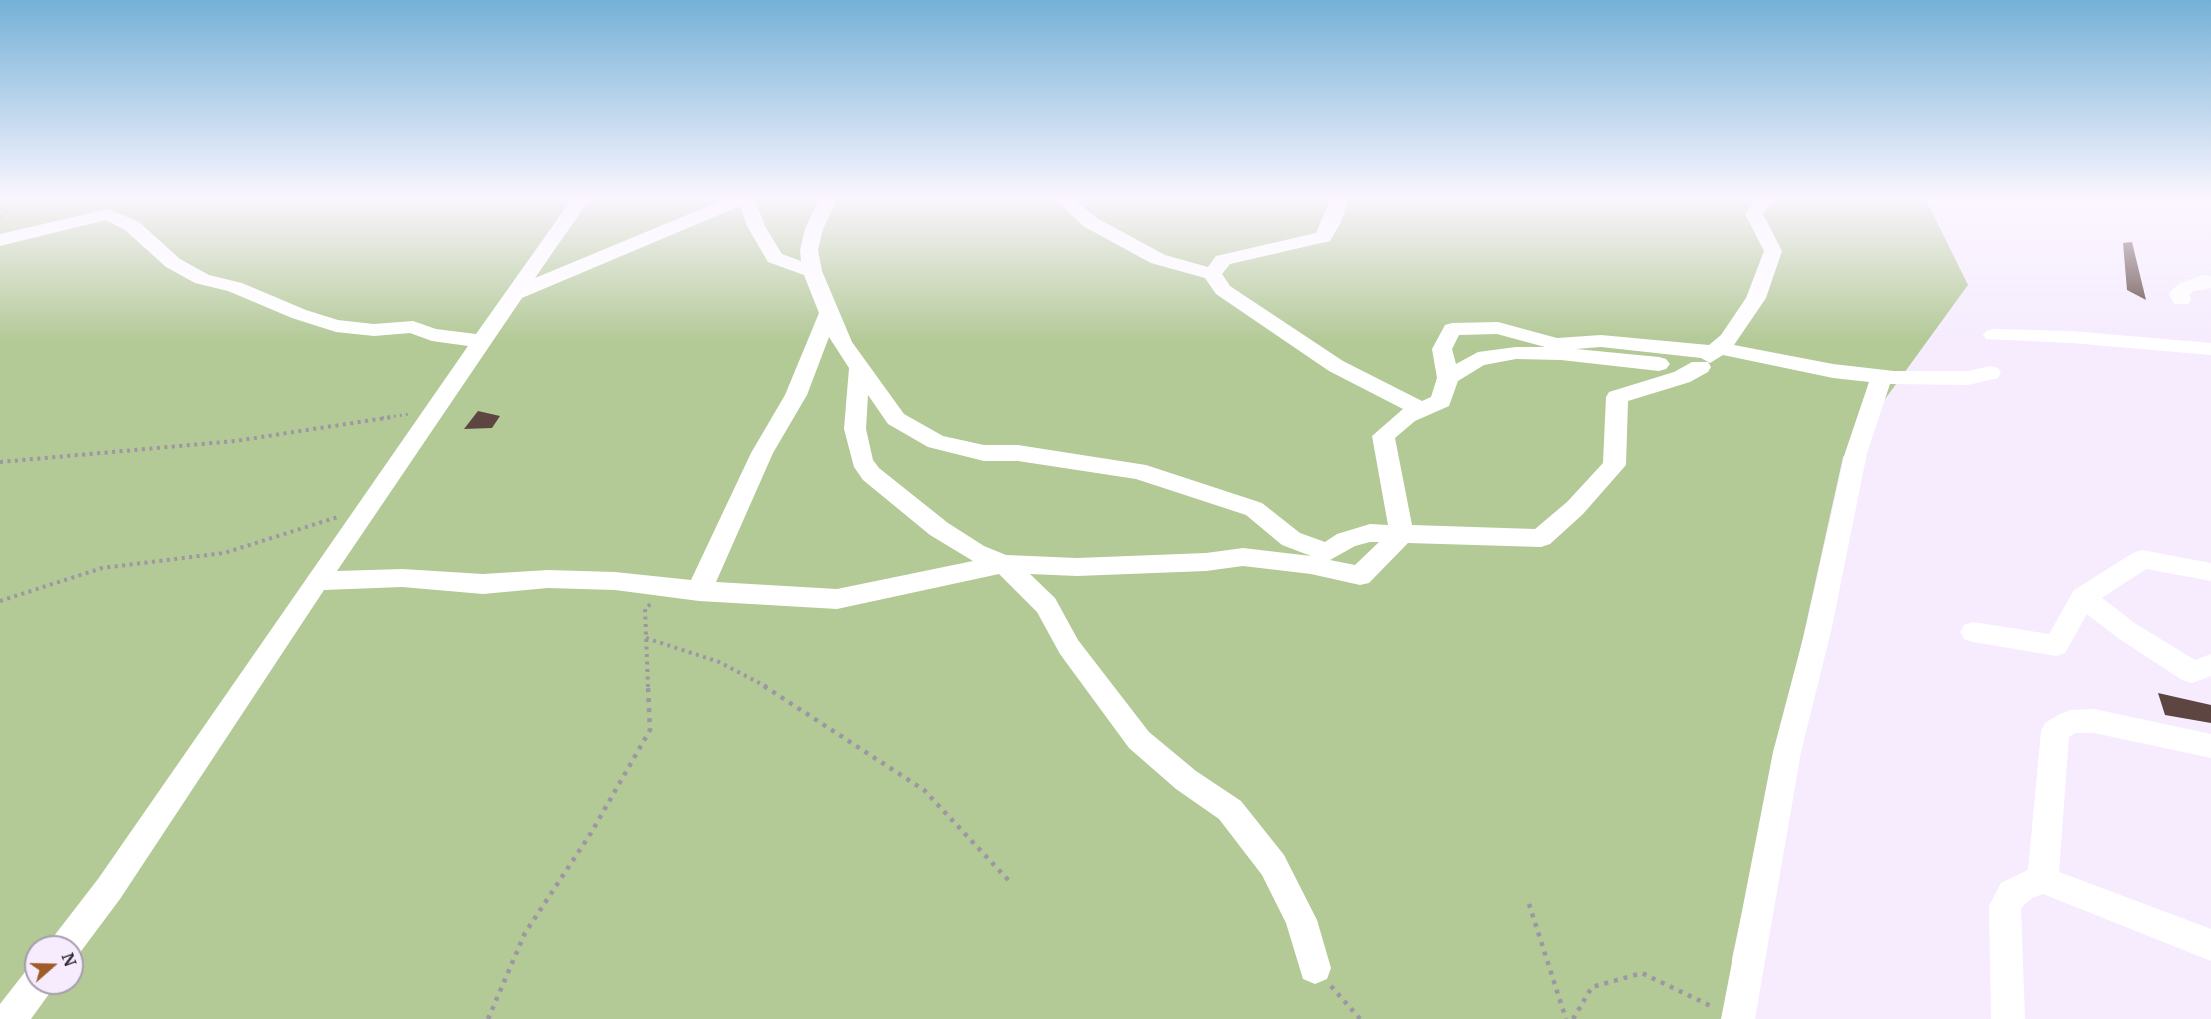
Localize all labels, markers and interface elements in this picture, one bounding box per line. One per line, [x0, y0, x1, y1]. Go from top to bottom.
north arrow [24, 935, 84, 995]
text: N [57, 950, 81, 969]

